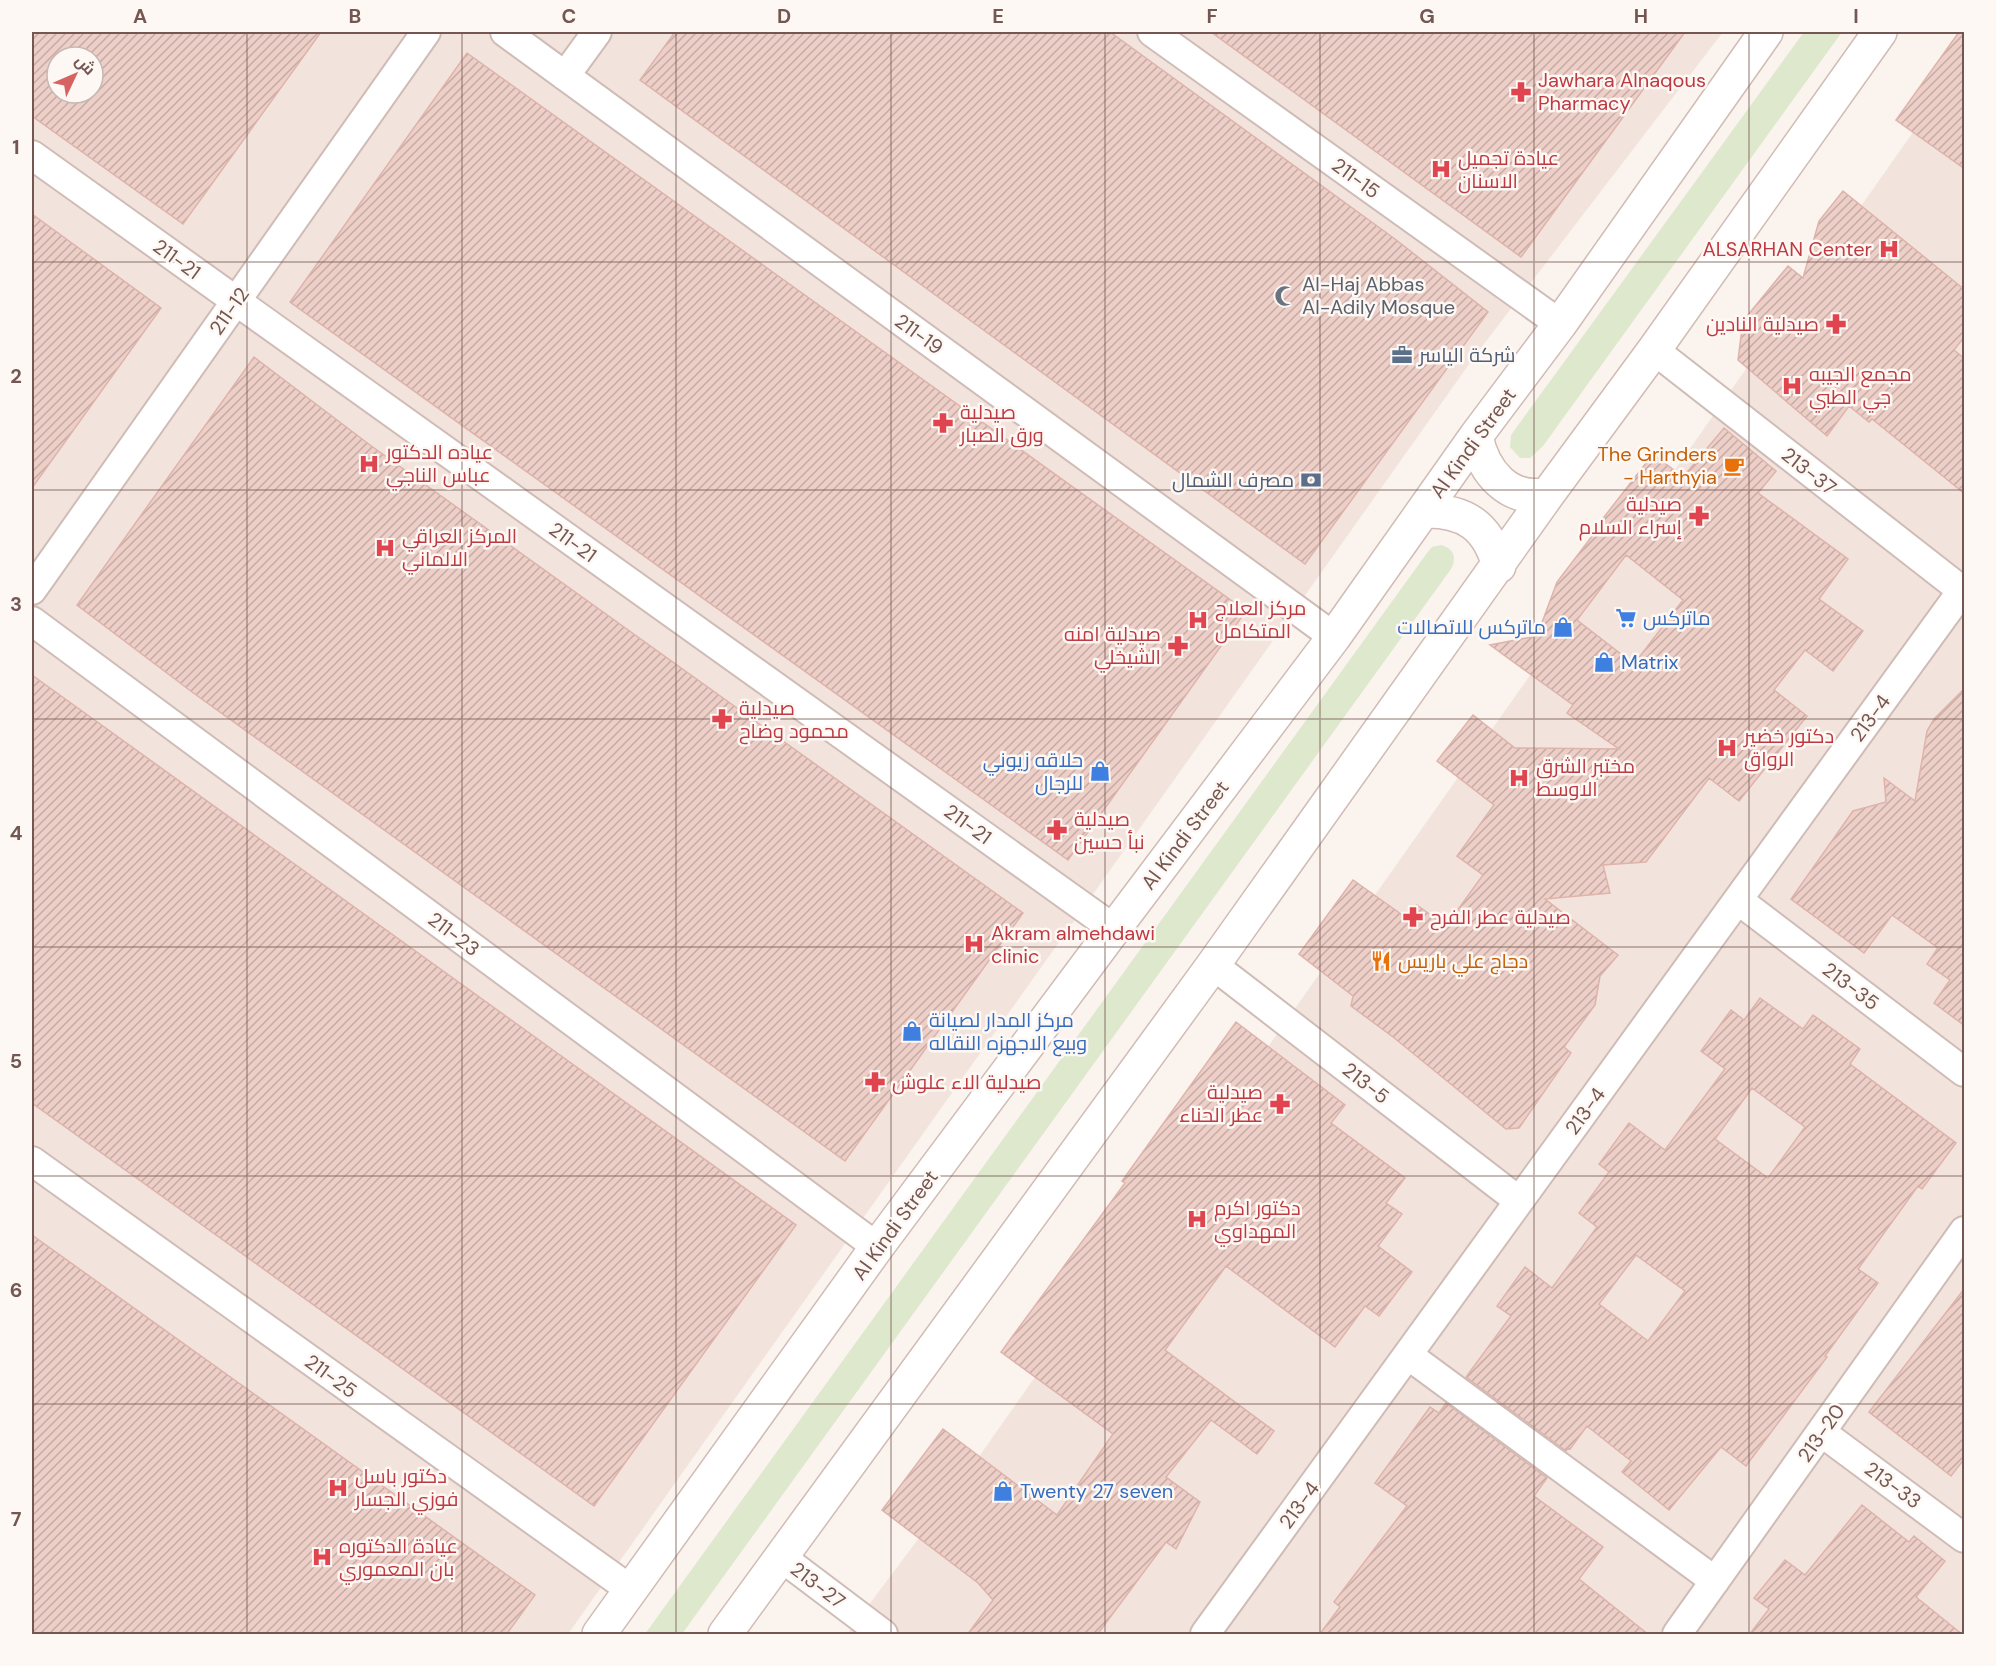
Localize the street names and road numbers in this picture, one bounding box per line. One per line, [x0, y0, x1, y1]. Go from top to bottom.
street label: 211-15 [1327, 152, 1385, 204]
street label: 211-21 [148, 233, 206, 285]
street label: 211-12 [203, 282, 255, 340]
street label: 211-19 [890, 308, 948, 360]
street label: Al Kindi Street [1424, 383, 1522, 503]
street label: 213-37 [1776, 441, 1842, 501]
street label: 211-21 [544, 516, 602, 568]
street label: 213-4 [1844, 689, 1896, 747]
street label: Al Kindi Street [1135, 775, 1235, 895]
street label: 211-21 [939, 798, 997, 850]
street label: 211-23 [423, 906, 485, 962]
street label: 213-35 [1817, 956, 1885, 1016]
street label: 213-5 [1337, 1057, 1395, 1109]
street label: 213-4 [1559, 1082, 1611, 1140]
street label: Al Kindi Street [846, 1165, 944, 1285]
street label: 211-25 [300, 1348, 362, 1404]
street label: 213-20 [1792, 1399, 1850, 1467]
street label: 213-33 [1859, 1456, 1927, 1514]
street label: 213-4 [1273, 1476, 1325, 1534]
street label: 213-27 [785, 1556, 851, 1614]

